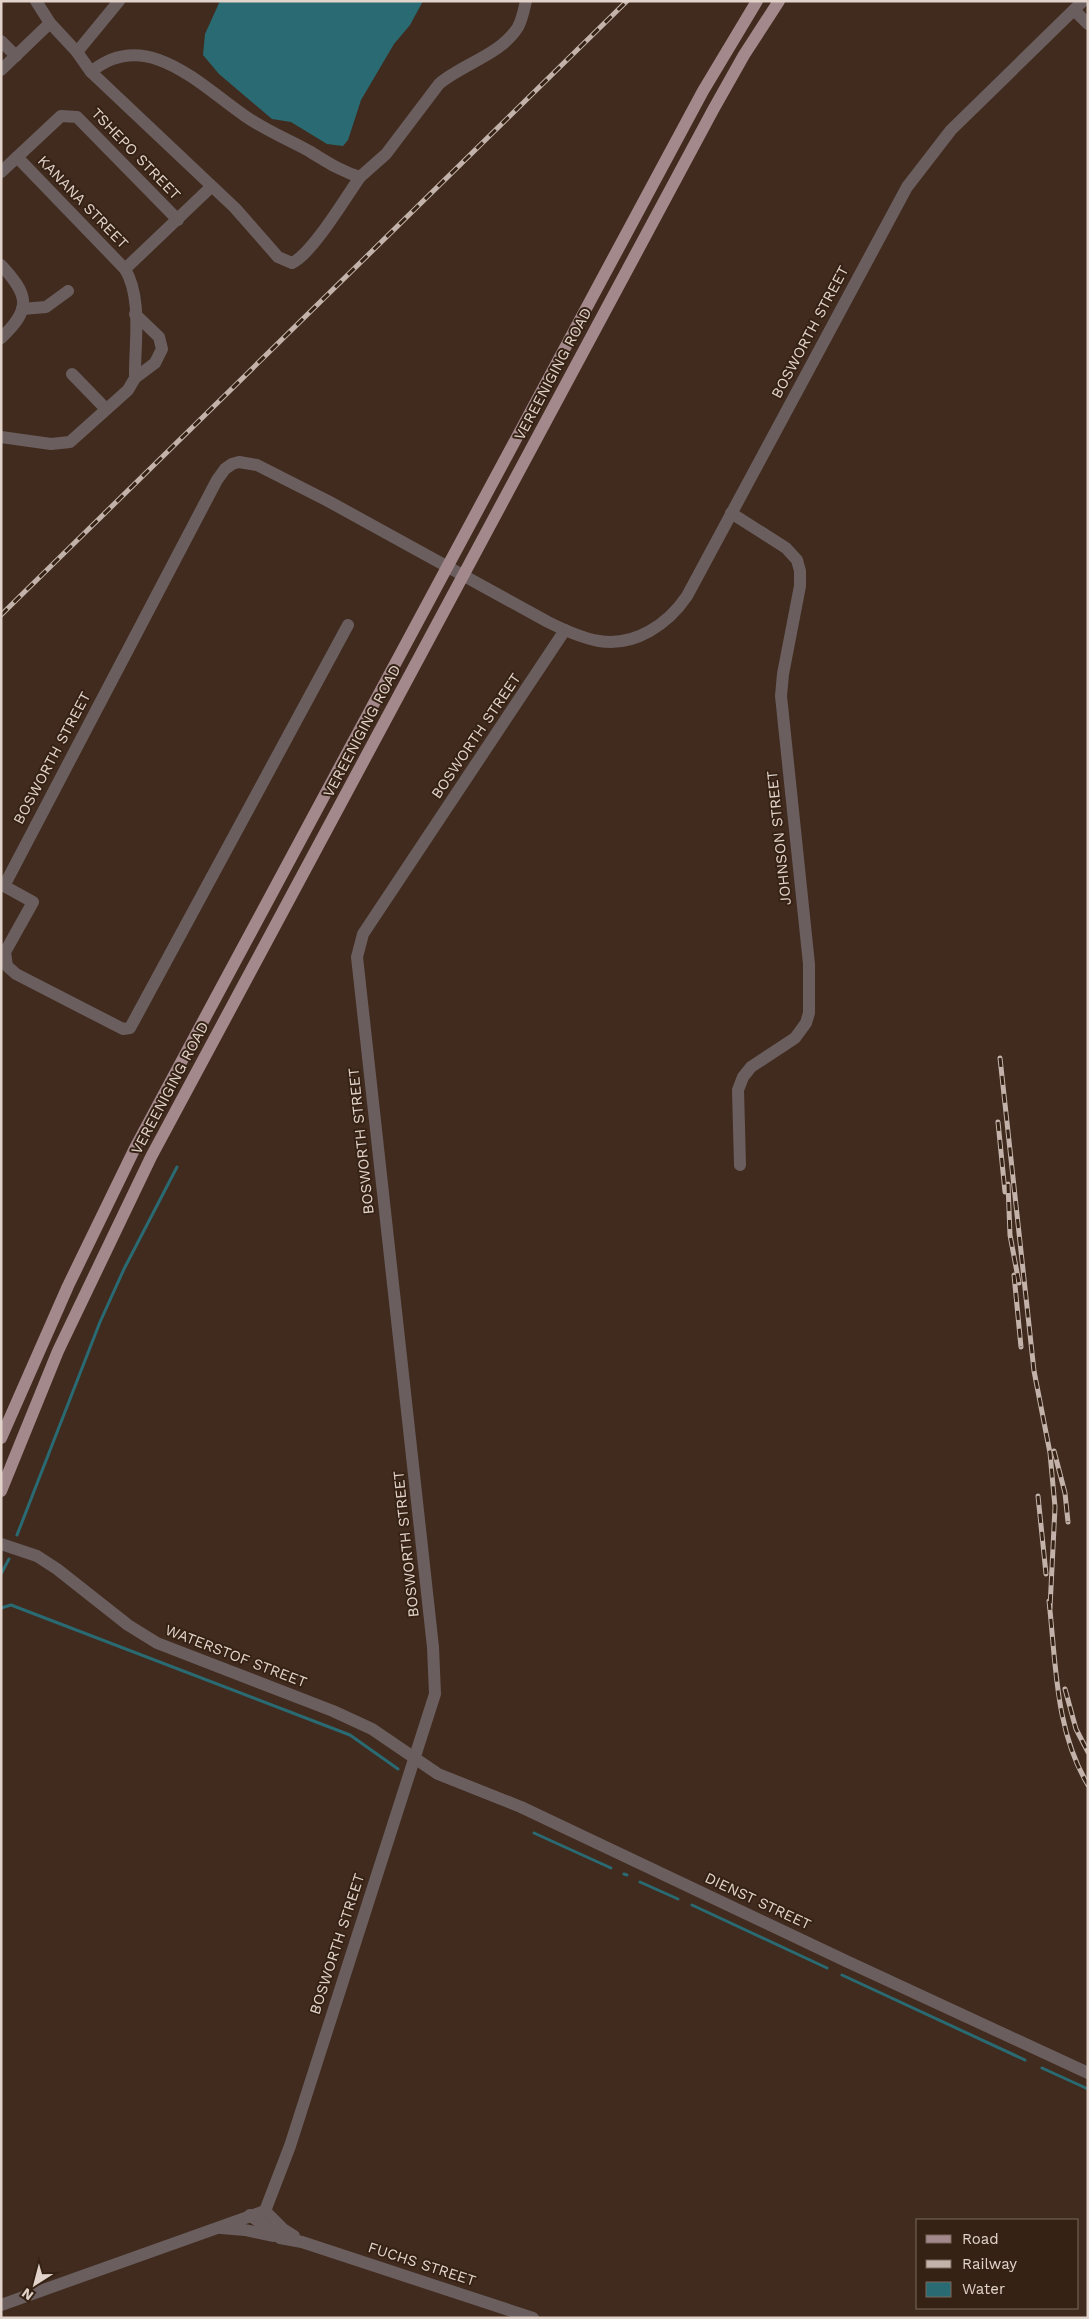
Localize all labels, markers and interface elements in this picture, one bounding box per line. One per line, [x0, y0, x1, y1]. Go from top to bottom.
street label: TSHEPO STREET [88, 104, 184, 204]
street label: KANANA STREET [34, 152, 132, 252]
street label: BOSWORTH STREET [767, 263, 853, 401]
street label: VEREENIGING ROAD [510, 305, 596, 443]
street label: VEREENIGING ROAD [319, 662, 405, 800]
street label: BOSWORTH STREET [427, 670, 525, 802]
street label: BOSWORTH STREET [9, 689, 95, 827]
street label: JOHNSON STREET [763, 770, 795, 906]
street label: VEREENIGING ROAD [127, 1019, 213, 1157]
street label: BOSWORTH STREET [344, 1067, 378, 1215]
street label: BOSWORTH STREET [389, 1470, 423, 1618]
street label: WATERSTOF STREET [163, 1621, 309, 1691]
street label: DIENST STREET [702, 1869, 814, 1933]
street label: BOSWORTH STREET [306, 1871, 368, 2017]
legend [916, 2219, 1079, 2309]
text: Road [962, 2230, 999, 2248]
street label: FUCHS STREET [366, 2238, 478, 2290]
text: Railway [962, 2255, 1017, 2273]
north arrow [10, 2259, 60, 2309]
text: Water [962, 2280, 1005, 2298]
text: N [18, 2285, 36, 2304]

